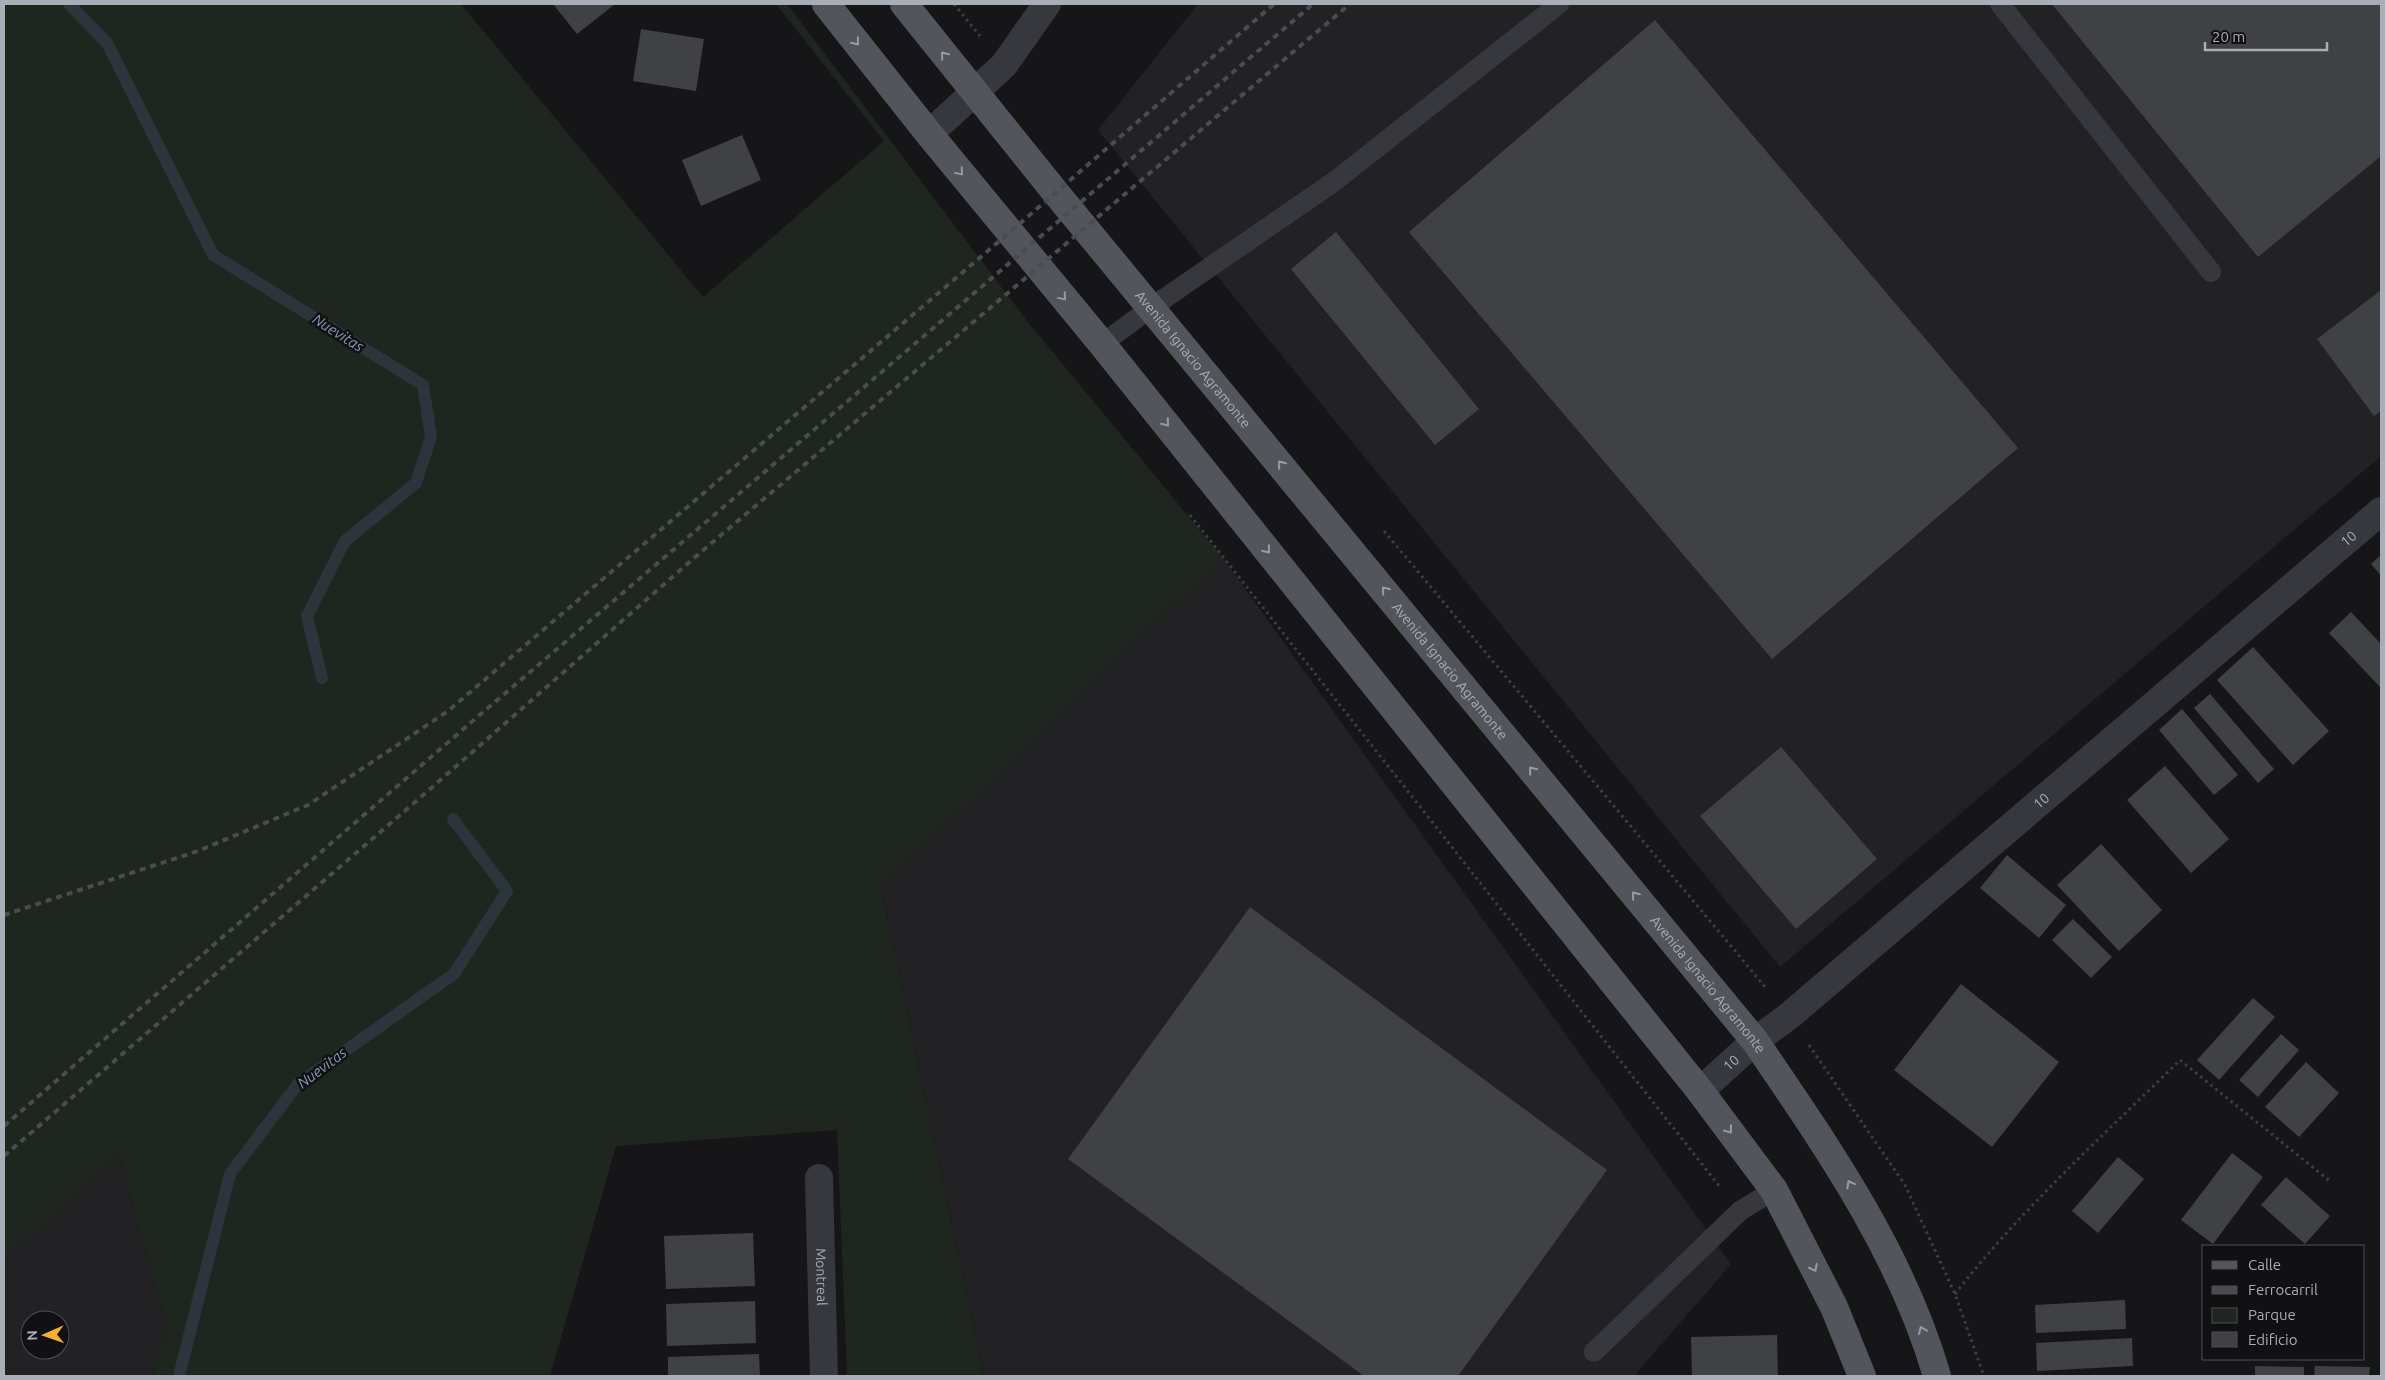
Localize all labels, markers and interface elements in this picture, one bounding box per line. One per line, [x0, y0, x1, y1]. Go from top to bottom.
scale bar [2205, 20, 2328, 52]
text: 20 m [2212, 28, 2245, 45]
one-way arrow [851, 36, 859, 45]
one-way arrow [942, 52, 950, 61]
one-way arrow [954, 166, 963, 175]
street label: Avenida Ignacio Agramonte [1132, 287, 1254, 431]
one-way arrow [1057, 291, 1066, 300]
water label: Nuevitas [310, 310, 368, 355]
one-way arrow [1160, 417, 1168, 426]
one-way arrow [1278, 461, 1287, 470]
street label: 10 [2337, 527, 2360, 550]
one-way arrow [1262, 544, 1270, 553]
one-way arrow [1382, 587, 1390, 596]
street label: Avenida Ignacio Agramonte [1389, 599, 1511, 743]
one-way arrow [1529, 766, 1538, 775]
street label: 10 [2030, 790, 2052, 812]
one-way arrow [1633, 892, 1641, 901]
street label: Avenida Ignacio Agramonte [1647, 913, 1769, 1056]
water label: Nuevitas [294, 1043, 350, 1092]
street label: 10 [1720, 1051, 1742, 1074]
one-way arrow [1723, 1124, 1732, 1134]
one-way arrow [1846, 1181, 1856, 1190]
legend [2202, 1245, 2365, 1360]
street label: Montreal [813, 1248, 830, 1306]
text: Calle [2248, 1256, 2281, 1273]
one-way arrow [1807, 1263, 1818, 1272]
text: Ferrocarril [2248, 1281, 2318, 1298]
text: Parque [2248, 1306, 2296, 1323]
north arrow [20, 1310, 70, 1360]
one-way arrow [1918, 1326, 1929, 1335]
text: N [24, 1330, 40, 1341]
text: Edificio [2248, 1331, 2297, 1348]

